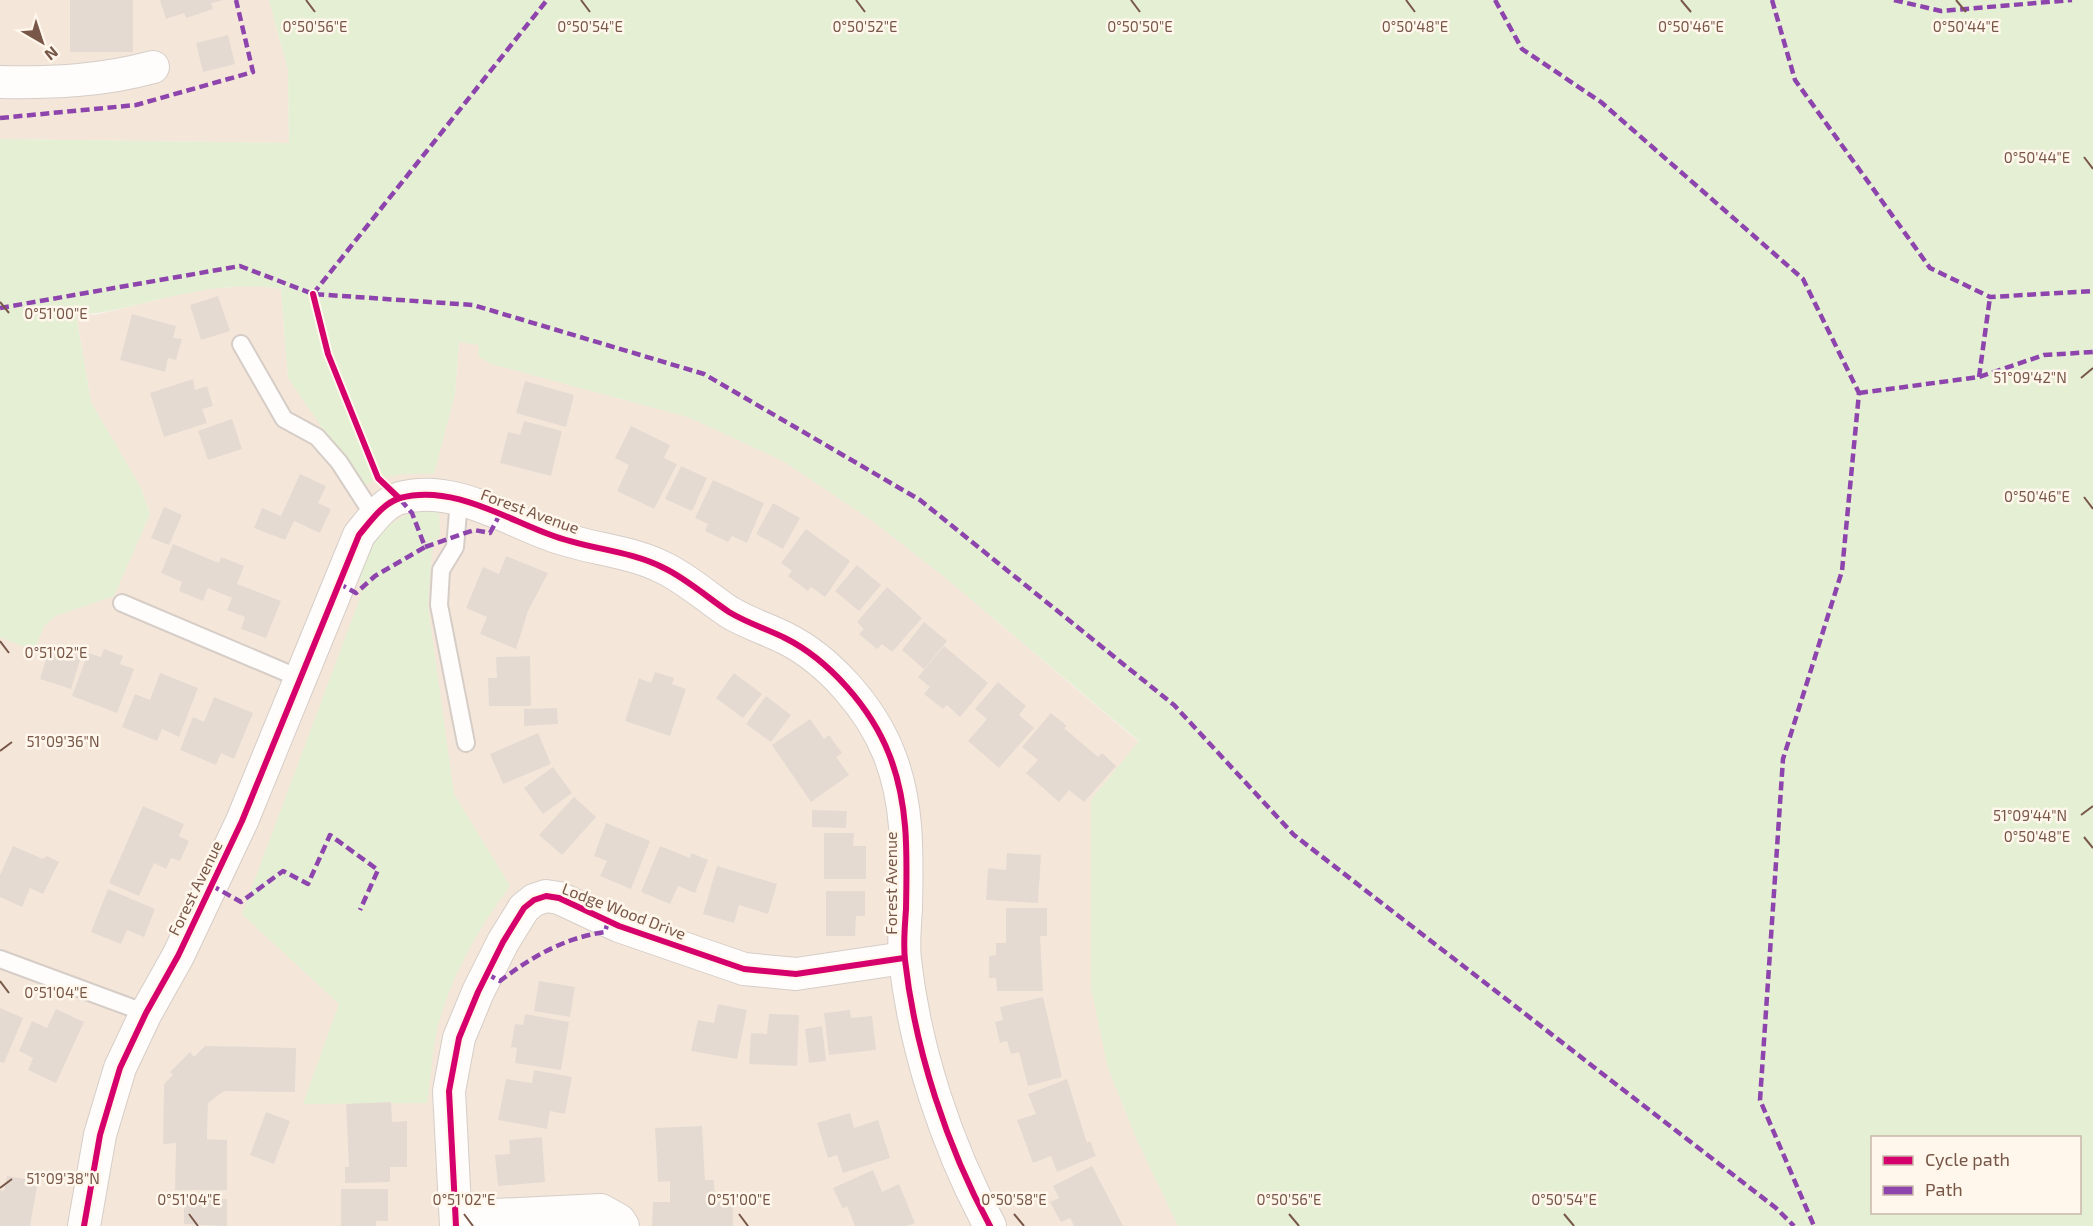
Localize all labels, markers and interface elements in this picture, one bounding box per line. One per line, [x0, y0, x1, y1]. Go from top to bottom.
north arrow [12, 12, 72, 72]
text: 0°50'56"E [282, 17, 348, 35]
text: 0°50'54"E [557, 17, 623, 35]
text: 0°50'52"E [833, 17, 897, 35]
text: 0°50'50"E [1107, 17, 1173, 35]
text: 0°50'48"E [1382, 17, 1448, 35]
text: 0°50'46"E [1658, 17, 1724, 35]
text: 0°50'44"E [1933, 17, 1999, 35]
text: N [41, 43, 62, 65]
text: 0°50'44"E [2004, 148, 2070, 166]
text: 0°51'00"E [24, 304, 88, 322]
text: 51°09'42"N [1993, 368, 2067, 386]
street label: Forest Avenue [478, 484, 582, 537]
text: 0°50'46"E [2004, 487, 2070, 505]
text: 0°51'02"E [25, 643, 87, 661]
text: 51°09'36"N [26, 732, 100, 750]
text: 51°09'44"N [1993, 806, 2067, 824]
text: 0°50'48"E [2004, 827, 2070, 845]
street label: Forest Avenue [881, 831, 900, 935]
street label: Forest Avenue [163, 837, 226, 938]
street label: Lodge Wood Drive [560, 878, 689, 943]
text: 0°51'04"E [24, 983, 88, 1001]
legend [1871, 1136, 2081, 1214]
text: Cycle path [1925, 1148, 2010, 1170]
text: 51°09'38"N [26, 1169, 100, 1187]
text: Path [1925, 1178, 1963, 1200]
text: 0°51'04"E [157, 1190, 221, 1208]
text: 0°51'02"E [433, 1190, 495, 1208]
text: 0°51'00"E [707, 1190, 771, 1208]
text: 0°50'58"E [981, 1190, 1047, 1208]
text: 0°50'56"E [1256, 1190, 1322, 1208]
text: 0°50'54"E [1531, 1190, 1597, 1208]

